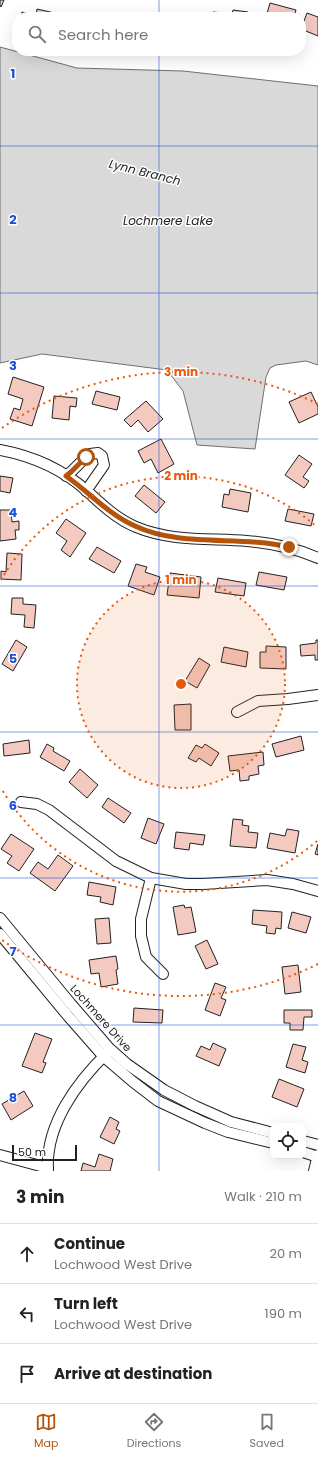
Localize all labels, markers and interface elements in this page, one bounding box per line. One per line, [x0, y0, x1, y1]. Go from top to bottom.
search box [12, 12, 306, 56]
icon: search [26, 23, 48, 45]
text: Search here [58, 24, 148, 45]
text: 1 [11, 64, 15, 83]
water label: Lynn Branch [107, 155, 183, 189]
text: 2 [9, 210, 17, 229]
water label: Lochmere Lake [123, 212, 214, 229]
text: 3 [9, 356, 17, 375]
text: 3 min [164, 363, 198, 380]
route start [77, 448, 95, 466]
text: 2 min [164, 467, 198, 484]
text: 4 [9, 503, 18, 522]
route end [280, 538, 298, 556]
text: 1 min [165, 571, 197, 588]
text: 5 [9, 649, 17, 668]
centre of rings [174, 677, 188, 691]
text: 6 [9, 796, 17, 815]
text: 7 [10, 942, 17, 961]
street label: Lochmere Drive [67, 981, 136, 1055]
text: 8 [9, 1088, 17, 1107]
map controls [270, 1123, 306, 1159]
button: locate [270, 1123, 306, 1159]
scale bar [12, 1143, 77, 1162]
text: 50 m [18, 1144, 46, 1160]
text: 3 min [16, 1185, 64, 1209]
text: Walk · 210 m [224, 1187, 302, 1206]
text: Continue [54, 1233, 125, 1254]
icon: ahead [16, 1243, 38, 1265]
text: 20 m [269, 1244, 302, 1263]
text: Lochwood West Drive [54, 1255, 192, 1274]
text: Turn left [54, 1293, 118, 1314]
icon: left [16, 1303, 38, 1325]
text: 190 m [265, 1304, 302, 1323]
text: Lochwood West Drive [54, 1315, 192, 1334]
icon: arrive [16, 1363, 38, 1385]
text: Arrive at destination [54, 1363, 212, 1384]
tab: Map [34, 1411, 58, 1452]
tab: Directions [127, 1411, 181, 1452]
tab: Saved [250, 1411, 284, 1452]

